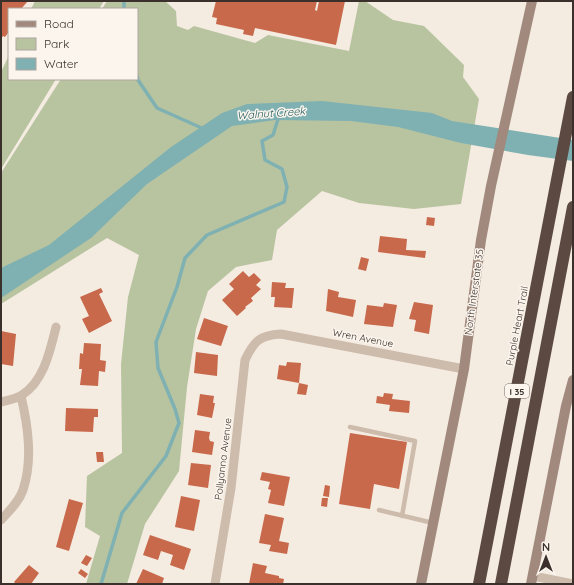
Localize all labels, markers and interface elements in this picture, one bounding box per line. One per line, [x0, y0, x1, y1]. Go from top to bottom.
legend [8, 8, 138, 80]
text: Road [44, 16, 74, 31]
text: Park [44, 36, 69, 51]
text: Water [44, 56, 79, 71]
water label: Walnut Creek [236, 104, 307, 122]
street label: North Interstate 35 [462, 248, 486, 336]
street label: Purple Heart Trail [503, 285, 531, 367]
street label: Wren Avenue [332, 326, 395, 350]
road number: I 35 [505, 384, 529, 398]
street label: Pollyanna Avenue [212, 417, 235, 501]
north arrow [526, 537, 566, 577]
text: N [542, 540, 550, 554]

